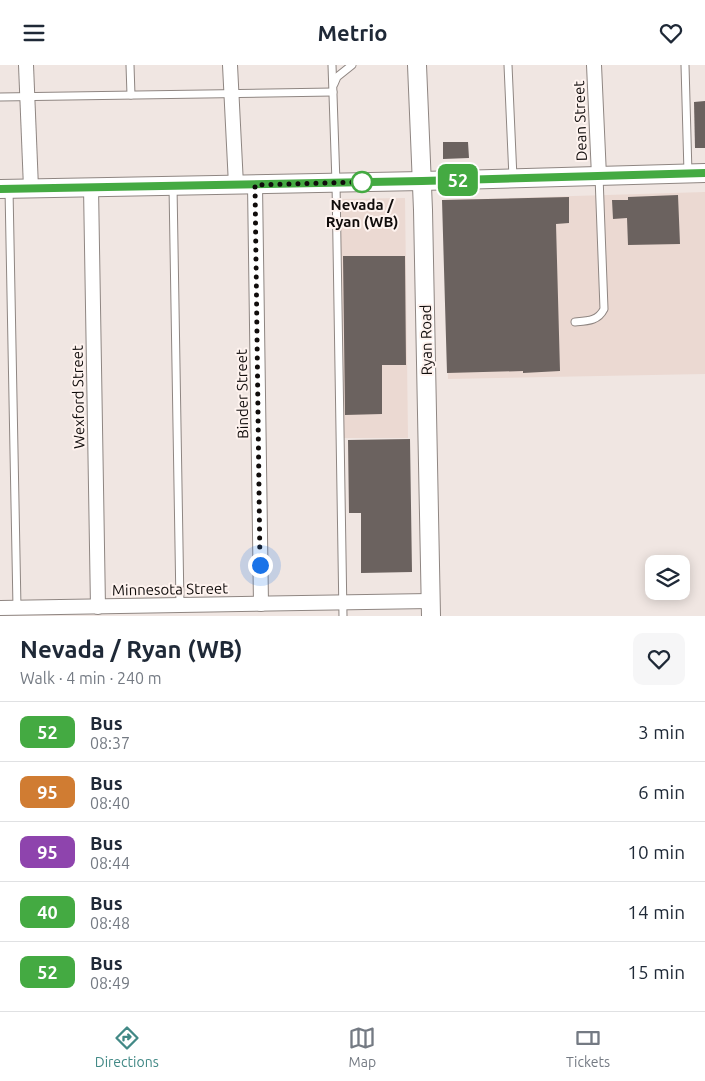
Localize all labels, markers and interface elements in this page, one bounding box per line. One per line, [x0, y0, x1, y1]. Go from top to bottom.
icon: menu [20, 19, 48, 47]
icon: heart [657, 19, 685, 47]
text: Metrio [317, 20, 388, 45]
street label: Dean Street [570, 80, 590, 162]
line badge: 52 [436, 164, 480, 196]
text: 52 [448, 170, 468, 190]
marker: Nevada / Ryan (WB) [351, 171, 373, 193]
place label: Nevada / Ryan (WB) [326, 196, 398, 230]
street label: Ryan Road [417, 304, 435, 376]
street label: Wexford Street [69, 345, 87, 449]
street label: Binder Street [233, 349, 251, 439]
your location [248, 553, 273, 578]
map controls [645, 555, 690, 600]
button: layers [645, 555, 690, 600]
street label: Minnesota Street [112, 579, 228, 599]
button: heart [633, 633, 685, 685]
text: Nevada / Ryan (WB) [20, 636, 243, 663]
text: Walk · 4 min · 240 m [20, 669, 162, 687]
text: Bus [90, 712, 123, 734]
text: 3 min [638, 721, 685, 743]
text: 52 [37, 722, 58, 742]
text: 08:37 [90, 734, 130, 752]
text: Bus [90, 772, 123, 794]
text: 6 min [638, 781, 685, 803]
text: 95 [37, 782, 58, 802]
text: 08:40 [90, 794, 130, 812]
text: Bus [90, 832, 123, 854]
text: 10 min [627, 841, 685, 863]
text: 95 [37, 842, 58, 862]
text: 08:44 [90, 854, 130, 872]
text: Bus [90, 892, 123, 914]
text: 14 min [627, 901, 685, 923]
text: 40 [37, 902, 58, 922]
text: 08:48 [90, 914, 130, 932]
text: Bus [90, 952, 123, 974]
text: 15 min [627, 961, 685, 983]
text: 52 [37, 962, 58, 982]
text: 08:49 [90, 974, 130, 992]
tab: Directions [95, 1024, 159, 1070]
tab: Map [348, 1024, 376, 1070]
tab: Tickets [566, 1024, 610, 1070]

